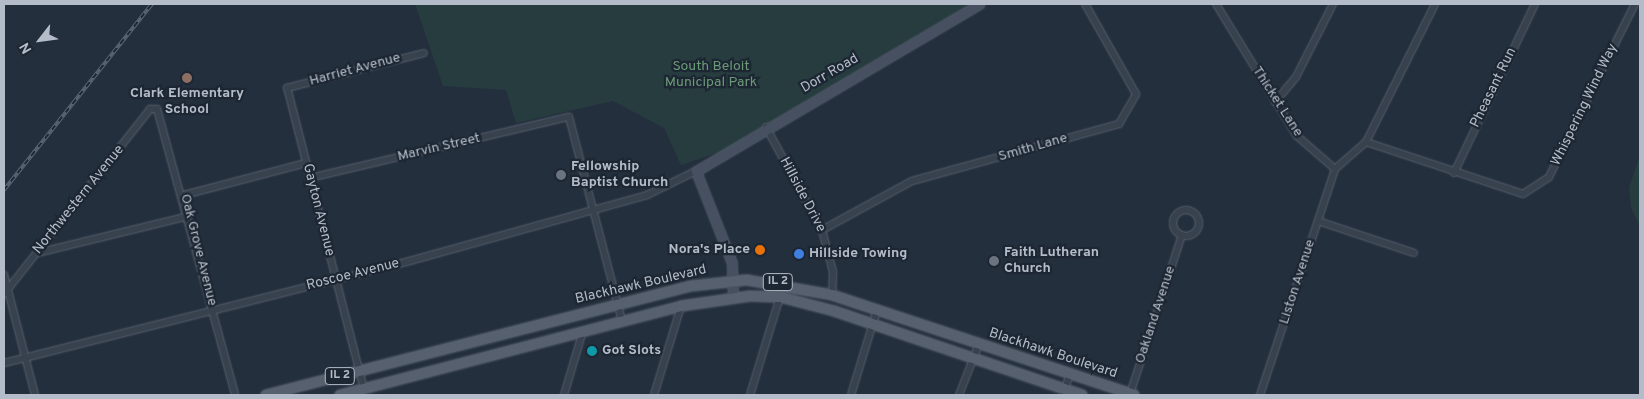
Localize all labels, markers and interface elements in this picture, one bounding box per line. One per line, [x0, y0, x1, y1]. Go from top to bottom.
north arrow [15, 15, 65, 65]
text: N [17, 39, 36, 56]
street label: Whispering Wind Way [1548, 41, 1622, 169]
street label: Pheasant Run [1467, 45, 1521, 131]
street label: Harriet Avenue [307, 50, 403, 90]
street label: Dorr Road [798, 51, 862, 97]
park label: South Beloit Municipal Park [665, 59, 757, 92]
street label: Thicket Lane [1248, 64, 1306, 140]
marker: Clark Elementary School [181, 72, 193, 84]
place label: Clark Elementary School [130, 86, 244, 118]
street label: Marvin Street [396, 130, 482, 166]
street label: Smith Lane [997, 130, 1069, 166]
street label: Northwestern Avenue [30, 142, 128, 258]
street label: Hillside Drive [775, 155, 829, 235]
place label: Fellowship Baptist Church [571, 159, 668, 192]
street label: Gayton Avenue [298, 162, 338, 258]
marker: Fellowship Baptist Church [555, 169, 567, 181]
street label: Oak Grove Avenue [176, 192, 220, 308]
street label: Liston Avenue [1276, 237, 1320, 327]
place label: Nora's Place [669, 242, 750, 258]
marker: Nora's Place [754, 244, 766, 256]
place label: Faith Lutheran Church [1004, 245, 1099, 278]
place label: Hillside Towing [809, 246, 907, 262]
marker: Hillside Towing [793, 248, 805, 260]
street label: Roscoe Avenue [304, 255, 402, 295]
marker: Faith Lutheran Church [988, 255, 1000, 267]
street label: Blackhawk Boulevard [574, 262, 708, 308]
street label: Oakland Avenue [1132, 264, 1180, 366]
road number: IL 2 [762, 272, 794, 292]
street label: Blackhawk Boulevard [987, 325, 1119, 383]
place label: Got Slots [602, 343, 661, 359]
marker: Got Slots [586, 345, 598, 357]
road number: IL 2 [324, 366, 356, 386]

